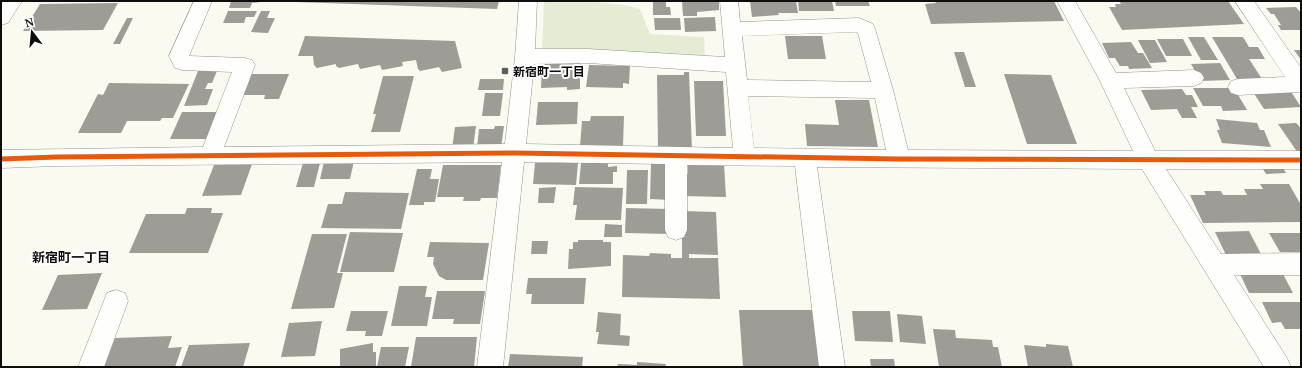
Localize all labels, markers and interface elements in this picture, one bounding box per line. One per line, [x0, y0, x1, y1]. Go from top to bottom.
north arrow [12, 12, 52, 52]
text: N [23, 13, 36, 30]
place label: 新宿町一丁目 [513, 63, 585, 80]
marker: 新宿町一丁目 [500, 66, 510, 76]
district label: 新宿町一丁目 [32, 248, 110, 266]

